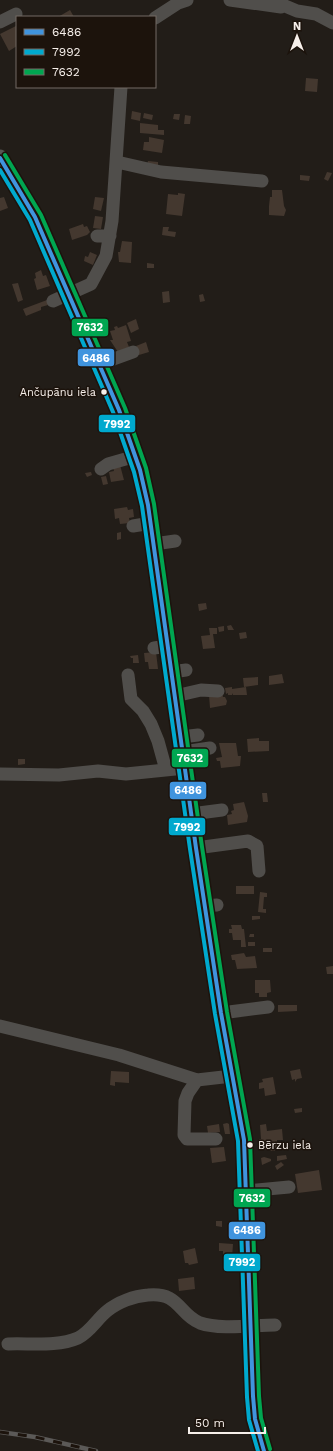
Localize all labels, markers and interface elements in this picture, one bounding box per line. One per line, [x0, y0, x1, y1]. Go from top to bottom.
legend [16, 16, 156, 88]
north arrow [277, 16, 317, 56]
text: N [293, 20, 301, 33]
text: 6486 [52, 25, 81, 39]
text: 7992 [52, 45, 81, 59]
text: 7632 [52, 65, 80, 79]
line badge: 7632 [71, 318, 109, 337]
text: 7632 [77, 321, 104, 334]
line badge: 6486 [77, 348, 115, 367]
text: 6486 [82, 352, 110, 365]
place label: Ančupānu iela [20, 386, 96, 399]
marker: Ančupānu iela [99, 387, 109, 397]
line badge: 7992 [98, 414, 136, 433]
text: 7992 [104, 418, 131, 431]
line badge: 7632 [171, 748, 209, 768]
text: 7632 [177, 752, 204, 765]
line badge: 6486 [169, 781, 207, 800]
text: 6486 [174, 784, 202, 797]
line badge: 7992 [168, 817, 206, 836]
text: 7992 [174, 821, 201, 834]
place label: Bērzu iela [258, 1139, 311, 1152]
marker: Bērzu iela [245, 1140, 255, 1150]
line badge: 7632 [233, 1188, 271, 1208]
text: 7632 [239, 1192, 266, 1205]
line badge: 6486 [228, 1221, 266, 1240]
text: 6486 [233, 1224, 261, 1237]
line badge: 7992 [223, 1253, 261, 1272]
text: 7992 [229, 1256, 256, 1269]
scale bar [189, 1409, 265, 1435]
text: 50 m [195, 1416, 225, 1430]

